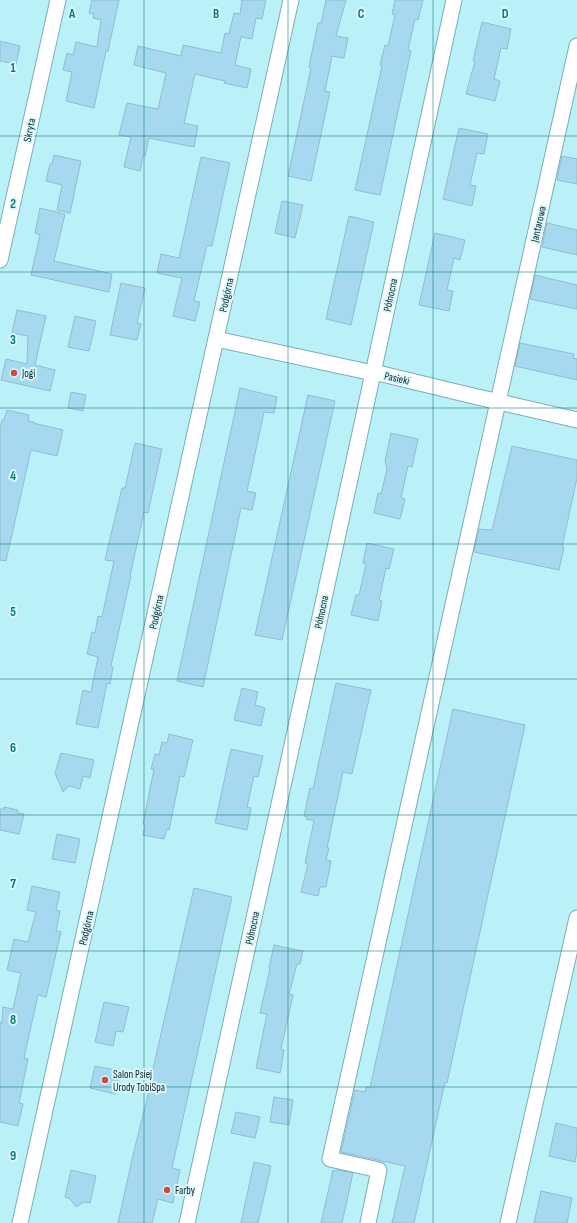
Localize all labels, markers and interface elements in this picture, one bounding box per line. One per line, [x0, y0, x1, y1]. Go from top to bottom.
text: A [68, 6, 76, 22]
text: B [213, 6, 219, 22]
text: C [358, 6, 365, 22]
text: D [502, 6, 509, 22]
text: 1 [10, 60, 16, 76]
street label: Skryta [21, 117, 38, 143]
text: 2 [10, 196, 16, 212]
street label: Jantarowa [528, 205, 549, 244]
street label: Podgórna [217, 277, 236, 313]
street label: Północna [381, 277, 400, 313]
text: 3 [10, 332, 16, 348]
place label: Jogi [21, 367, 35, 380]
marker: Jogi [9, 368, 19, 378]
street label: Pasieki [383, 369, 411, 388]
text: 4 [10, 468, 16, 484]
street label: Podgórna [147, 594, 166, 630]
street label: Północna [312, 594, 331, 630]
text: 5 [10, 604, 16, 620]
text: 6 [10, 740, 16, 756]
text: 7 [10, 876, 16, 892]
street label: Podgórna [76, 910, 97, 947]
street label: Północna [243, 910, 262, 946]
text: 8 [10, 1012, 16, 1028]
place label: Salon Psiej Urody TobiSpa [113, 1068, 165, 1094]
marker: Salon Psiej Urody TobiSpa [100, 1075, 110, 1085]
text: 9 [10, 1148, 16, 1164]
place label: Farby [175, 1184, 196, 1197]
marker: Farby [162, 1185, 172, 1195]

